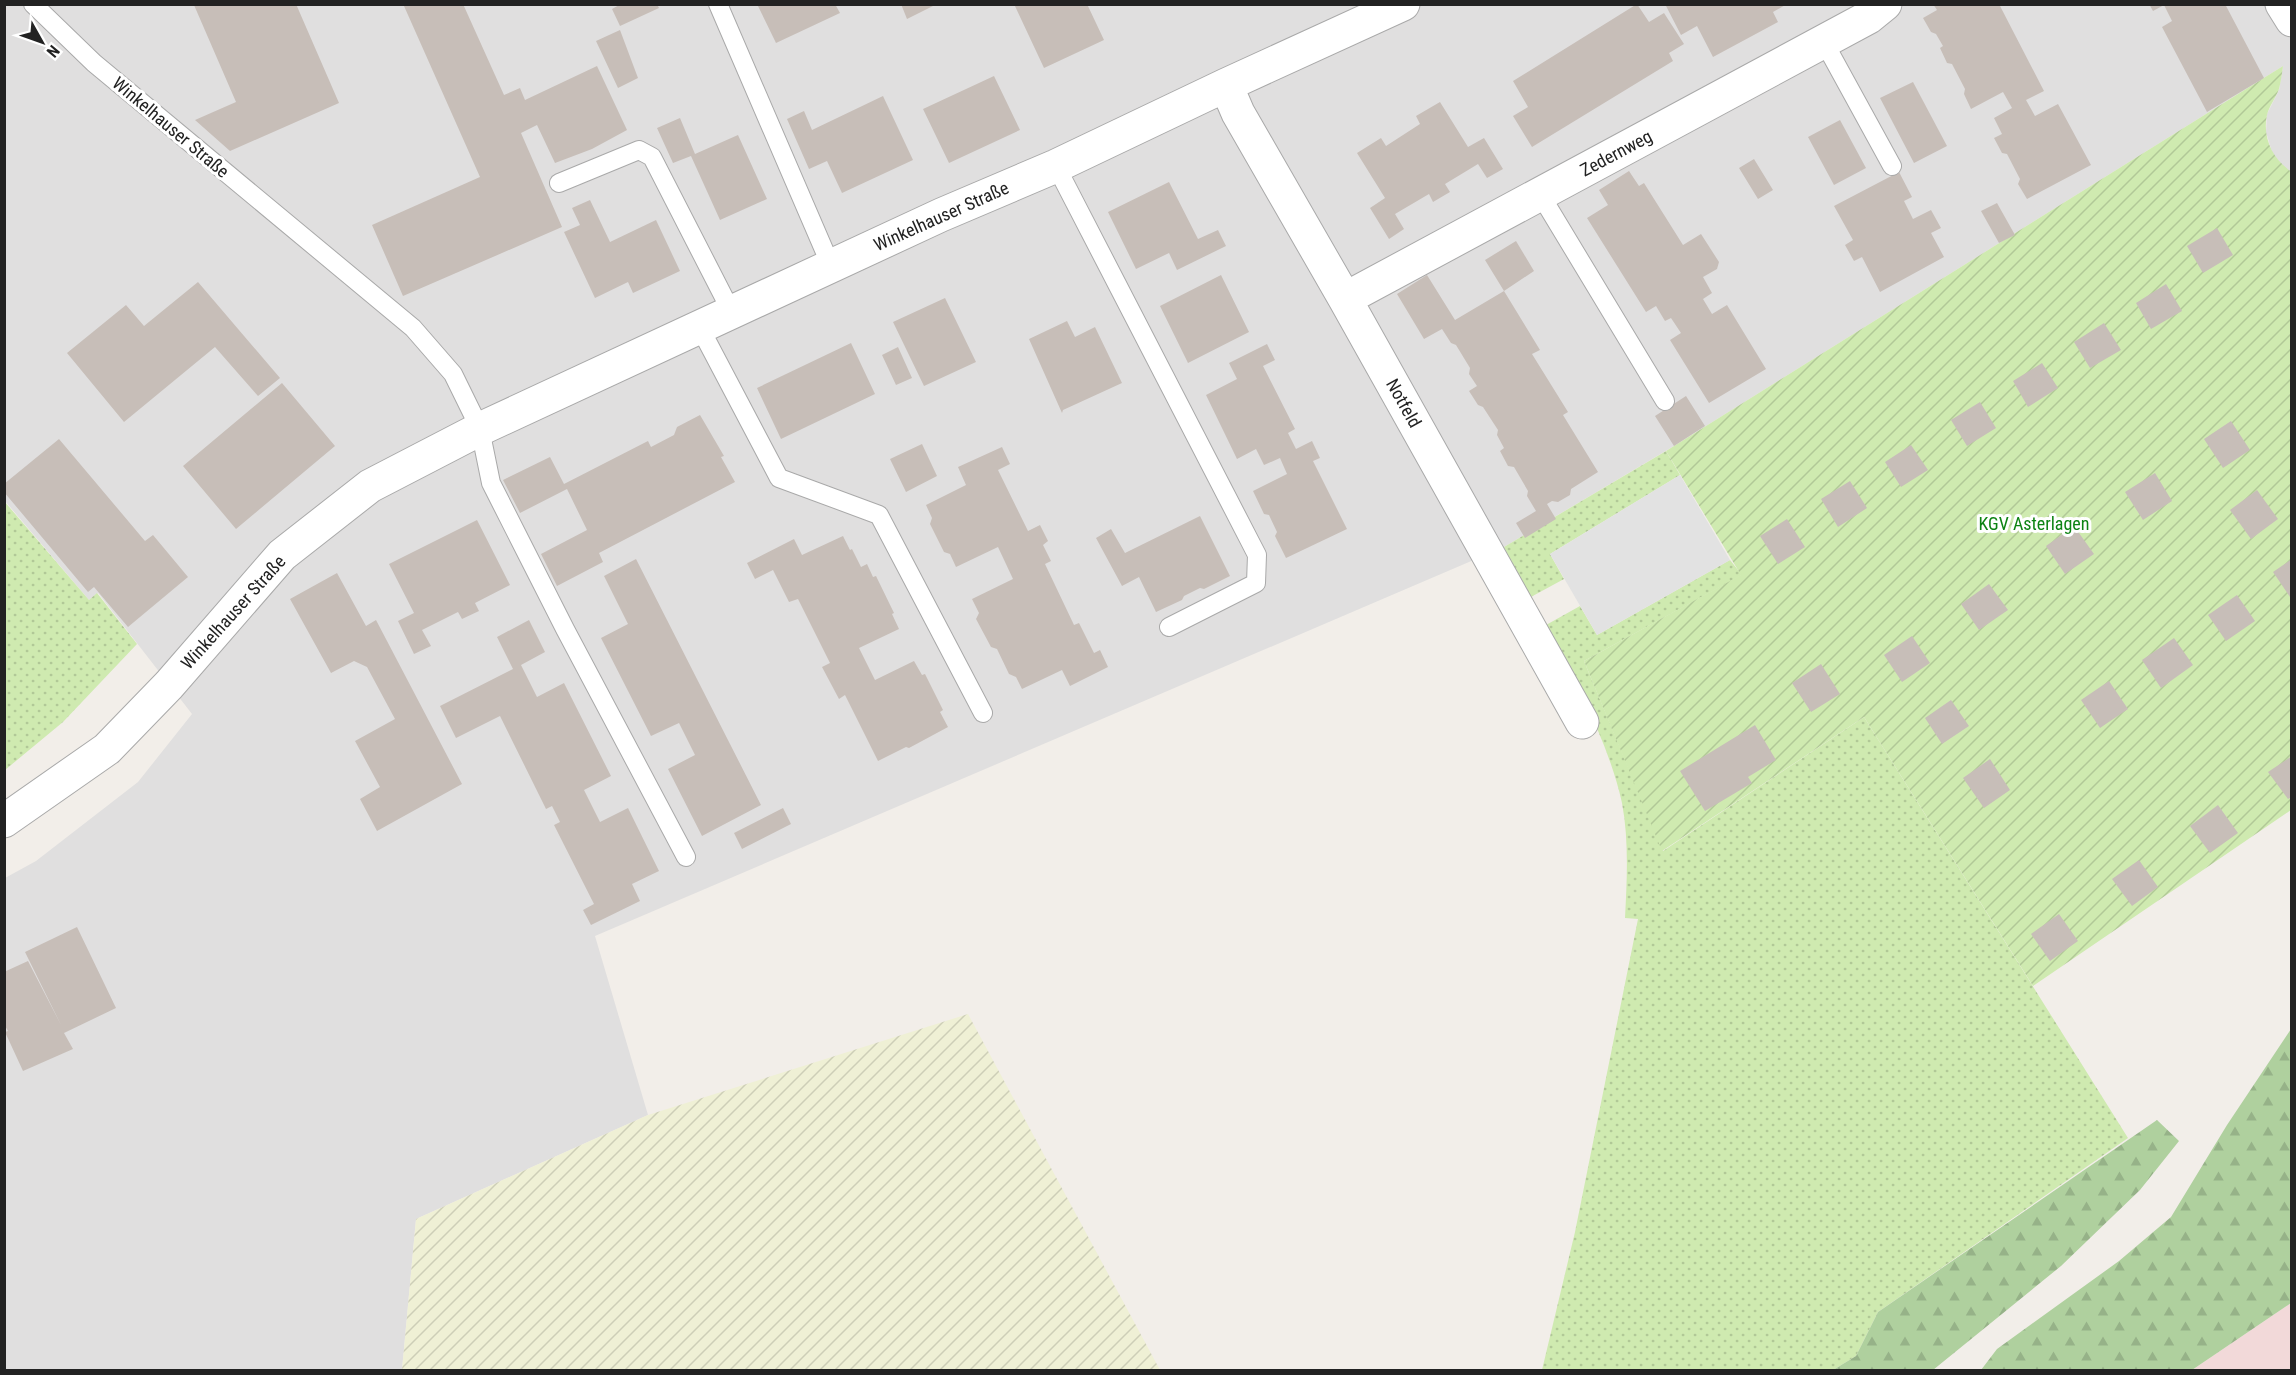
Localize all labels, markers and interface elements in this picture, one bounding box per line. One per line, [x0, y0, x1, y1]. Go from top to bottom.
north arrow [12, 12, 72, 72]
text: N [43, 41, 64, 61]
street label: Winkelhauser Straße [108, 72, 234, 182]
street label: Zedernweg [1577, 125, 1655, 181]
street label: Winkelhauser Straße [870, 177, 1012, 255]
street label: Notfeld [1382, 375, 1426, 431]
park label: KGV Asterlagen [1978, 513, 2090, 534]
street label: Winkelhauser Straße [176, 551, 290, 673]

